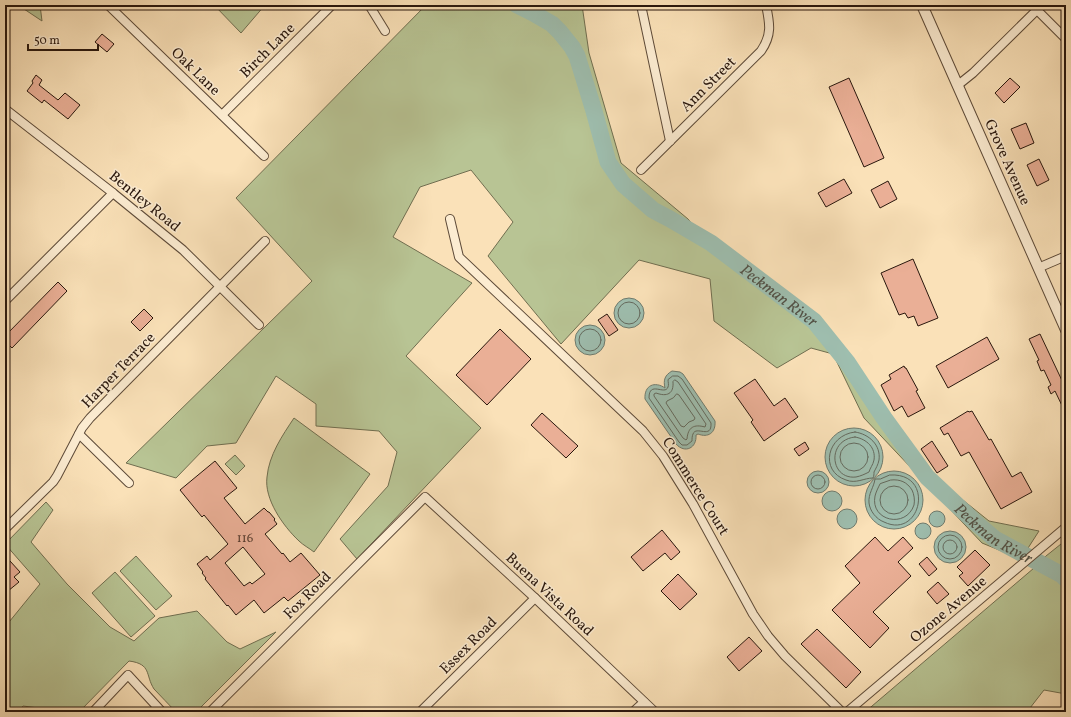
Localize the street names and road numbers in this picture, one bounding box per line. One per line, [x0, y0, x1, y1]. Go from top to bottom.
street label: Birch Lane [236, 19, 300, 83]
street label: Oak Lane [166, 43, 224, 101]
street label: Ann Street [677, 53, 742, 118]
street label: Grove Avenue [978, 116, 1035, 209]
street label: Bentley Road [104, 167, 184, 238]
street label: Harper Terrace [77, 328, 161, 414]
street label: Commerce Court [656, 434, 733, 540]
street label: Buena Vista Road [500, 549, 598, 642]
street label: Fox Road [279, 567, 337, 625]
street label: Ozone Avenue [906, 572, 992, 649]
street label: Essex Road [436, 613, 503, 680]

